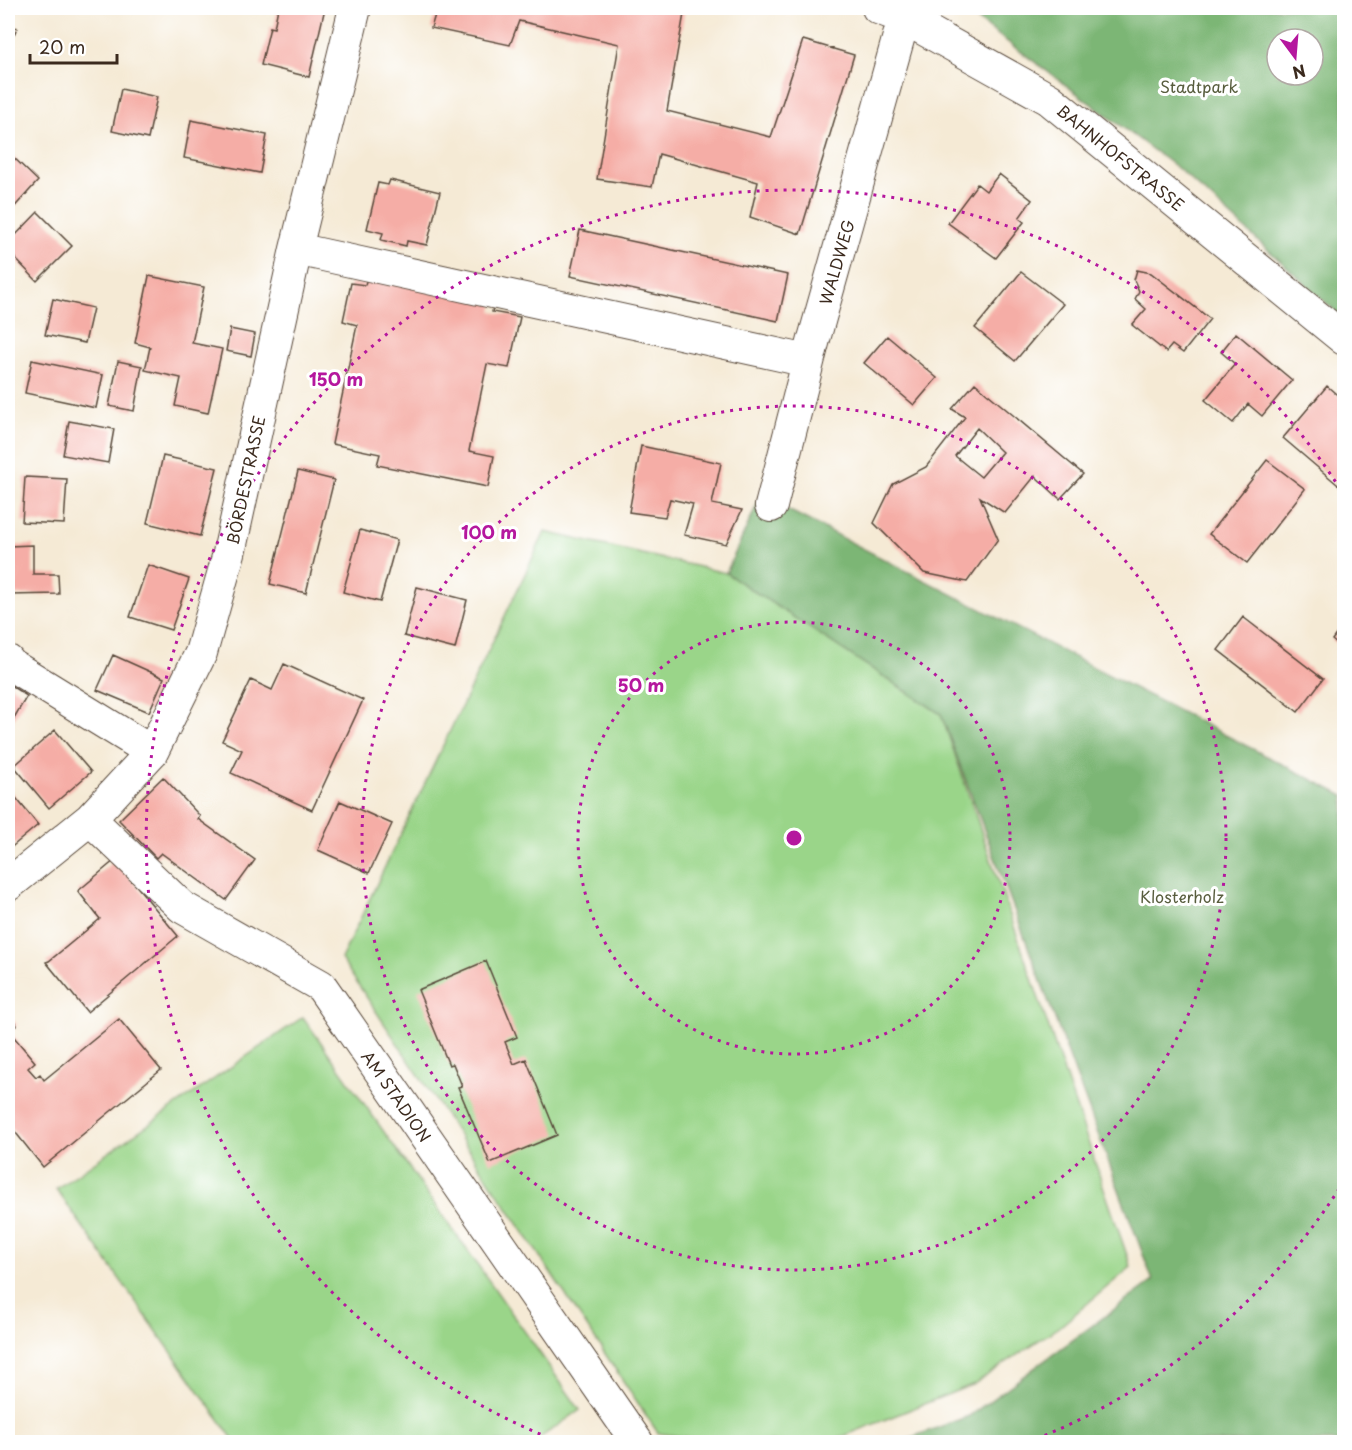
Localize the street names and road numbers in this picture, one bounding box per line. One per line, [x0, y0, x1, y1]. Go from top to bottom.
street label: BAHNHOFSTRASSE [1052, 98, 1190, 216]
street label: WALDWEG [812, 217, 860, 307]
street label: BÖRDESTRASSE [220, 413, 270, 547]
street label: AM STADION [356, 1045, 438, 1147]

